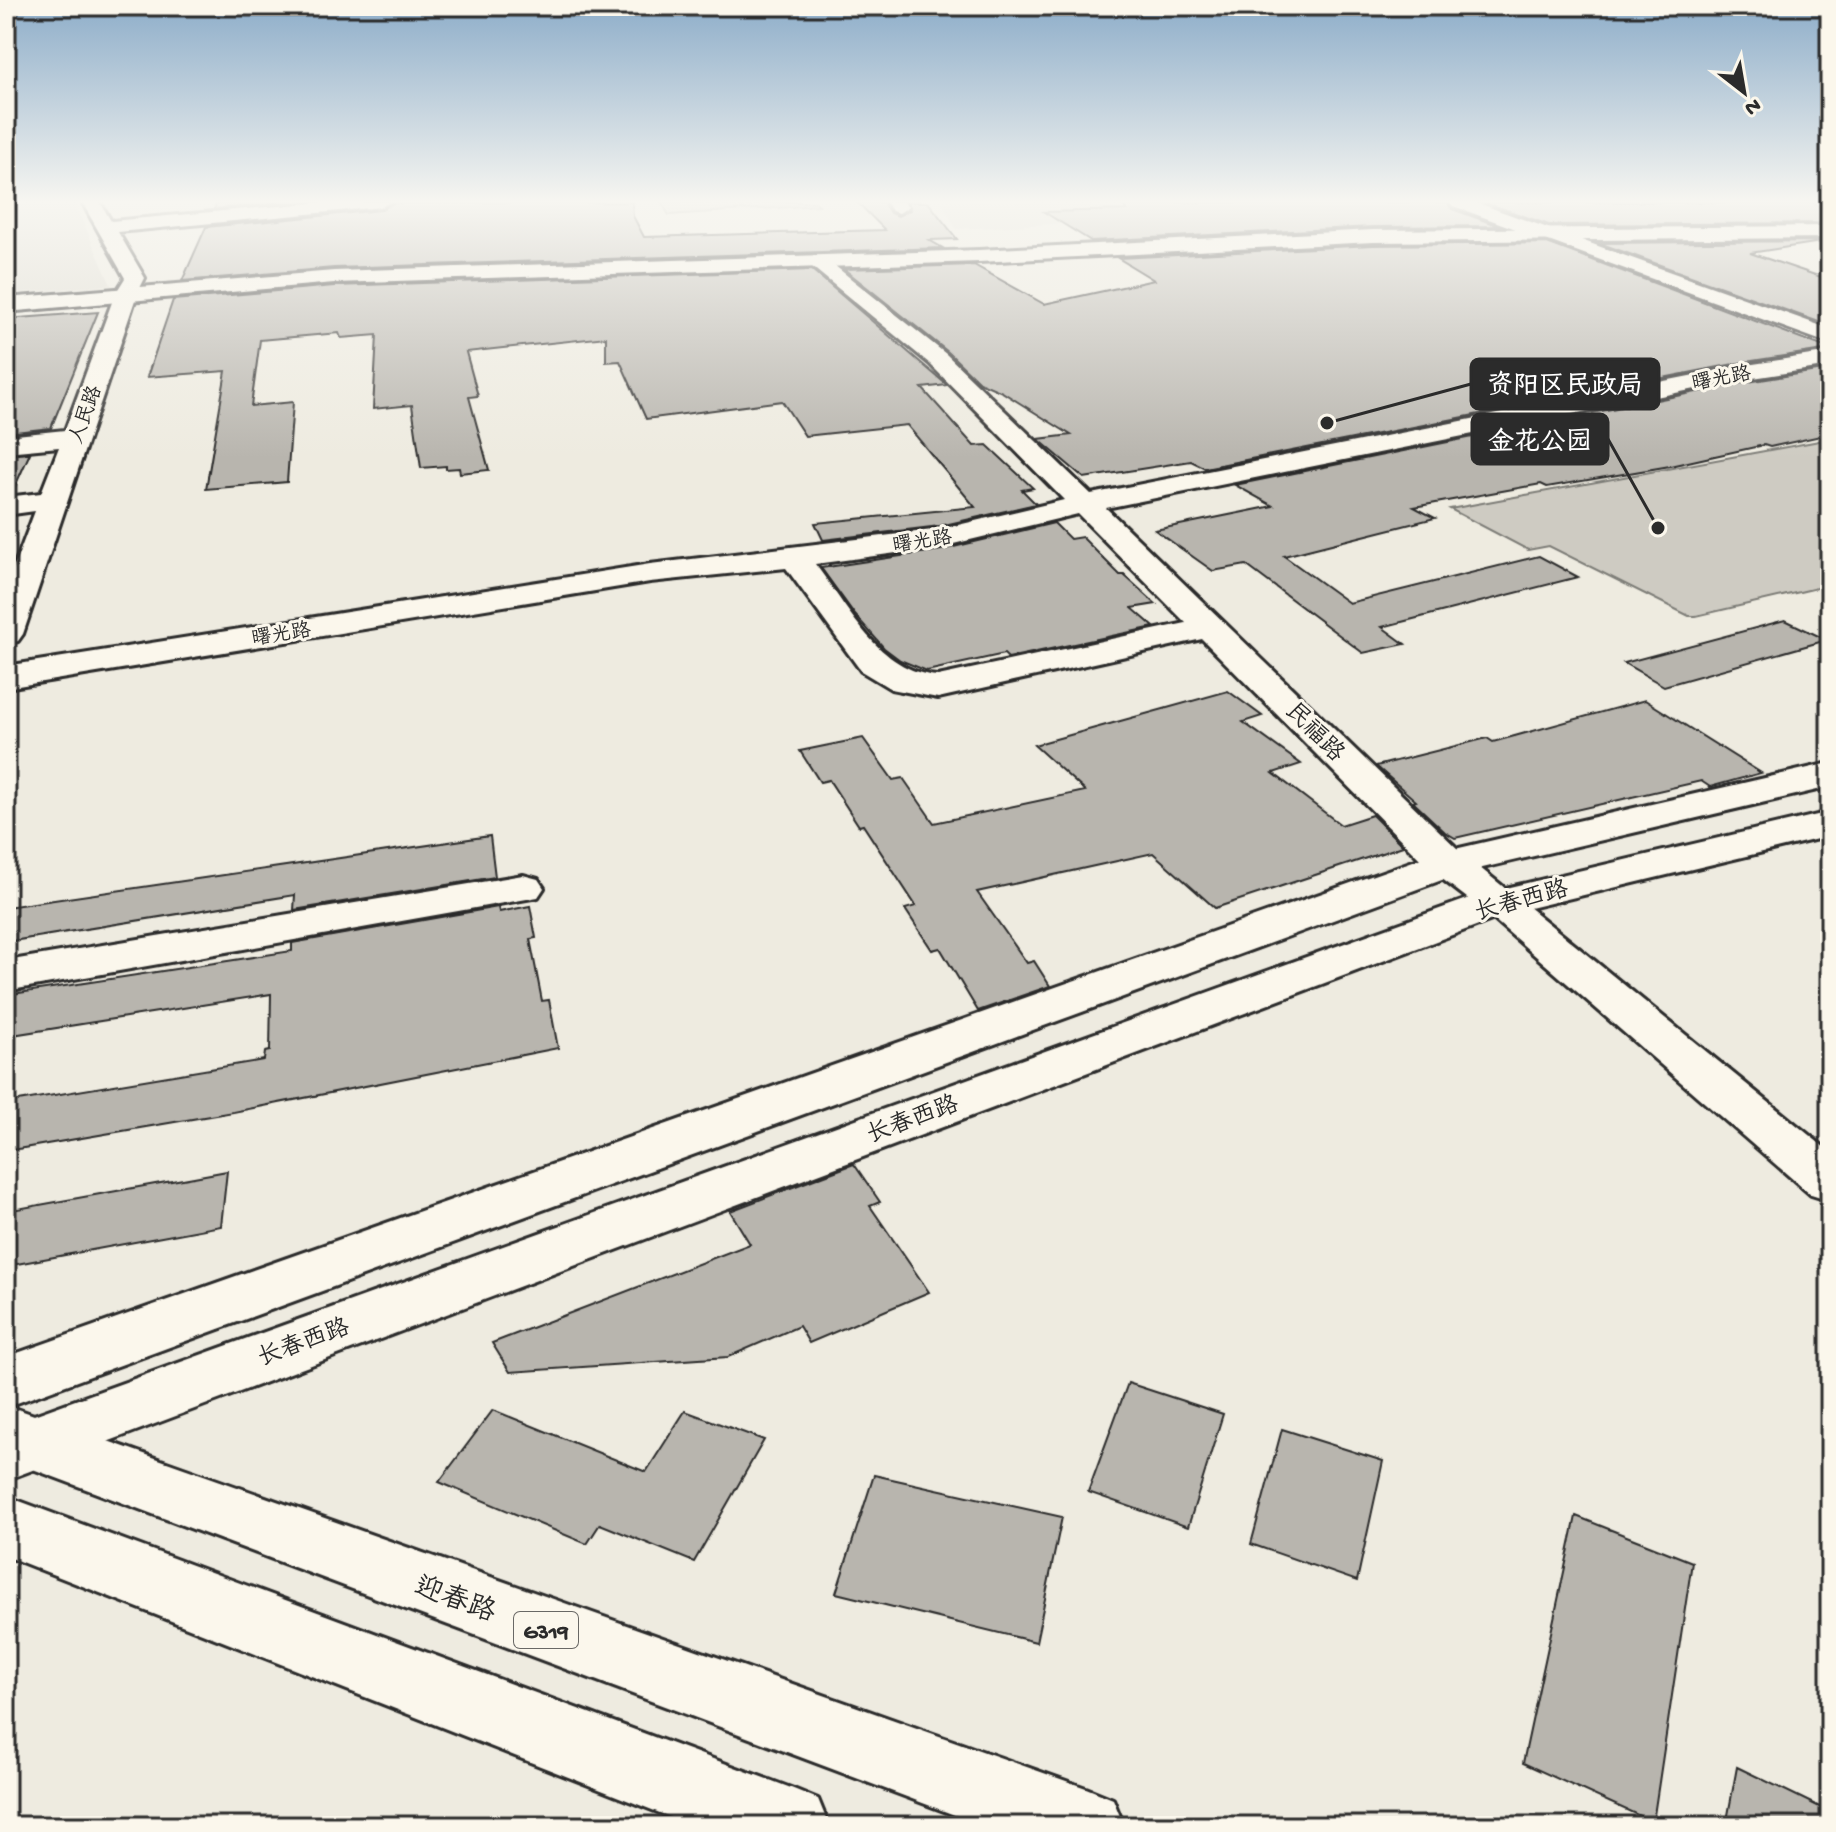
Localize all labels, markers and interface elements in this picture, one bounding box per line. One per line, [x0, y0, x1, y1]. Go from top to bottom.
north arrow [1704, 52, 1784, 132]
text: N [1739, 91, 1765, 121]
callout: 资阳区民政局 [1471, 359, 1659, 409]
street label: 曙光路 [1690, 361, 1754, 397]
text: 资阳区民政局 [1487, 370, 1643, 404]
street label: 人民路 [64, 381, 109, 447]
callout: 金花公园 [1472, 414, 1608, 464]
text: 金花公园 [1488, 427, 1592, 460]
street label: 曙光路 [891, 525, 955, 560]
street label: 曙光路 [250, 618, 314, 653]
street label: 民福路 [1278, 696, 1351, 769]
street label: 长春西路 [1471, 874, 1572, 929]
street label: 长春西路 [862, 1089, 963, 1151]
street label: 长春西路 [253, 1312, 354, 1374]
street label: 迎春路 [409, 1569, 500, 1631]
road number: G319 [514, 1612, 578, 1648]

